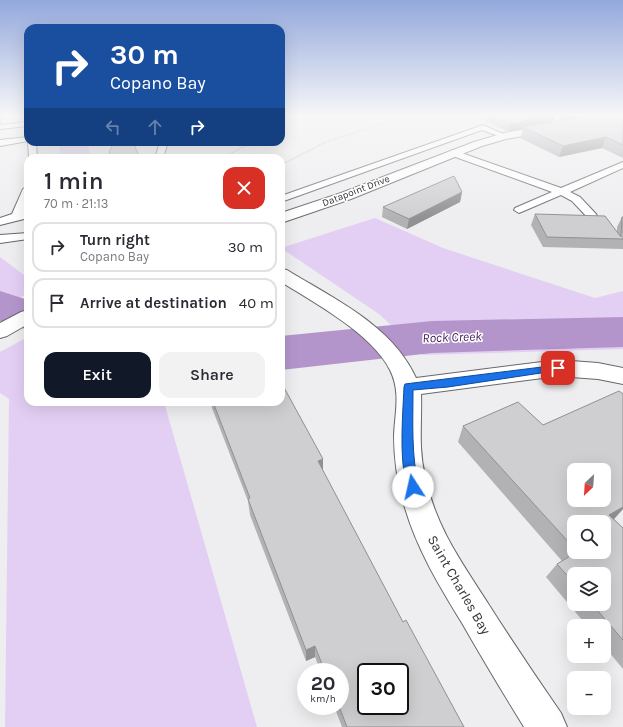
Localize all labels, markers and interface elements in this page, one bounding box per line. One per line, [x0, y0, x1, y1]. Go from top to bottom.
text: 30 m [110, 38, 179, 71]
icon: right [44, 40, 96, 92]
text: Copano Bay [110, 72, 206, 94]
icon: left [102, 116, 124, 138]
icon: ahead [144, 116, 166, 138]
icon: right [186, 116, 208, 138]
text: 1 min [44, 167, 104, 195]
button: close [223, 167, 265, 209]
street label: Datapoint Drive [321, 173, 391, 209]
text: 70 m · 21:13 [44, 196, 108, 211]
text: Turn right [80, 231, 150, 249]
icon: right [46, 236, 68, 258]
text: 30 m [228, 238, 263, 256]
text: Copano Bay [80, 249, 149, 264]
icon: arrive [46, 292, 68, 314]
text: Arrive at destination [80, 294, 227, 312]
text: 40 m [239, 294, 274, 312]
water label: Rock Creek [422, 328, 482, 346]
pin [541, 351, 575, 385]
button: Exit [44, 352, 151, 398]
button: Share [159, 352, 265, 398]
icon: arrive [547, 357, 569, 379]
north arrow [567, 463, 611, 507]
map controls [567, 463, 611, 715]
position arrow [392, 466, 434, 508]
button: search [567, 515, 611, 559]
street label: Saint Charles Bay [424, 532, 495, 638]
button: layers [567, 567, 611, 611]
button: + [567, 619, 611, 663]
speed limit sign: 30 [357, 663, 409, 715]
button: − [567, 671, 611, 715]
text: 20 [311, 672, 335, 695]
text: km/h [310, 693, 336, 705]

